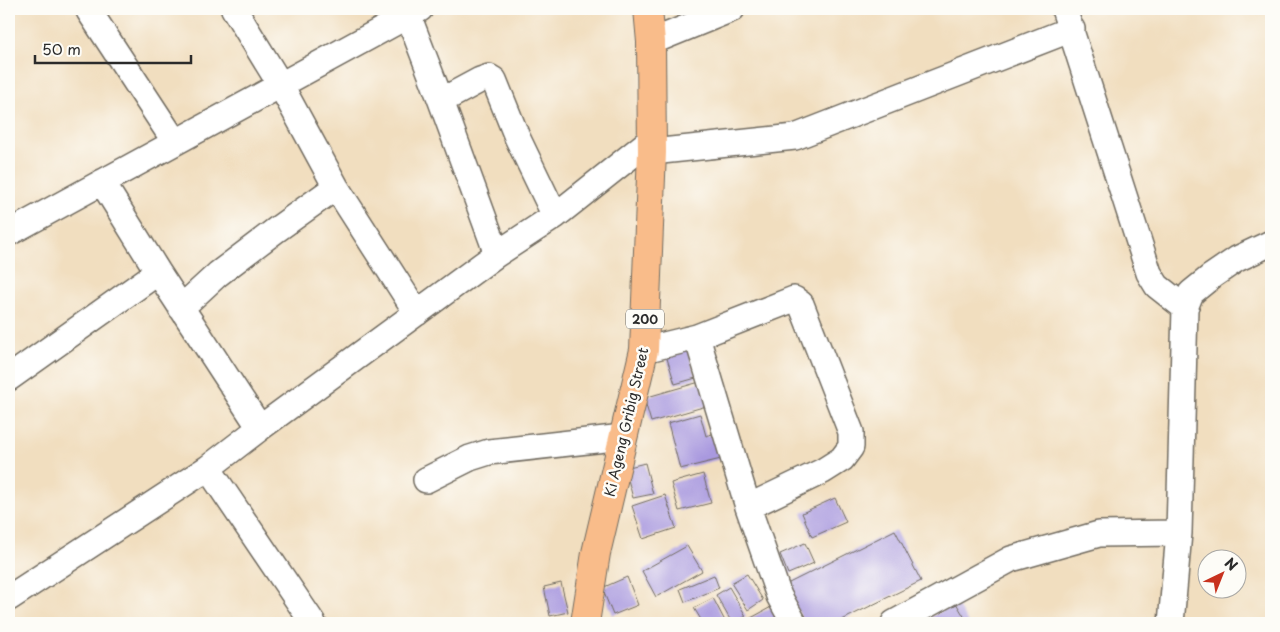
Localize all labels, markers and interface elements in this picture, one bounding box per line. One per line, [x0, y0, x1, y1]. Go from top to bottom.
scale bar [35, 32, 191, 64]
text: 50 m [42, 37, 81, 60]
road number: 200 [626, 310, 664, 328]
street label: Ki Ageng Gribig Street [599, 345, 653, 499]
north arrow [1198, 550, 1248, 600]
text: N [1220, 553, 1242, 576]

